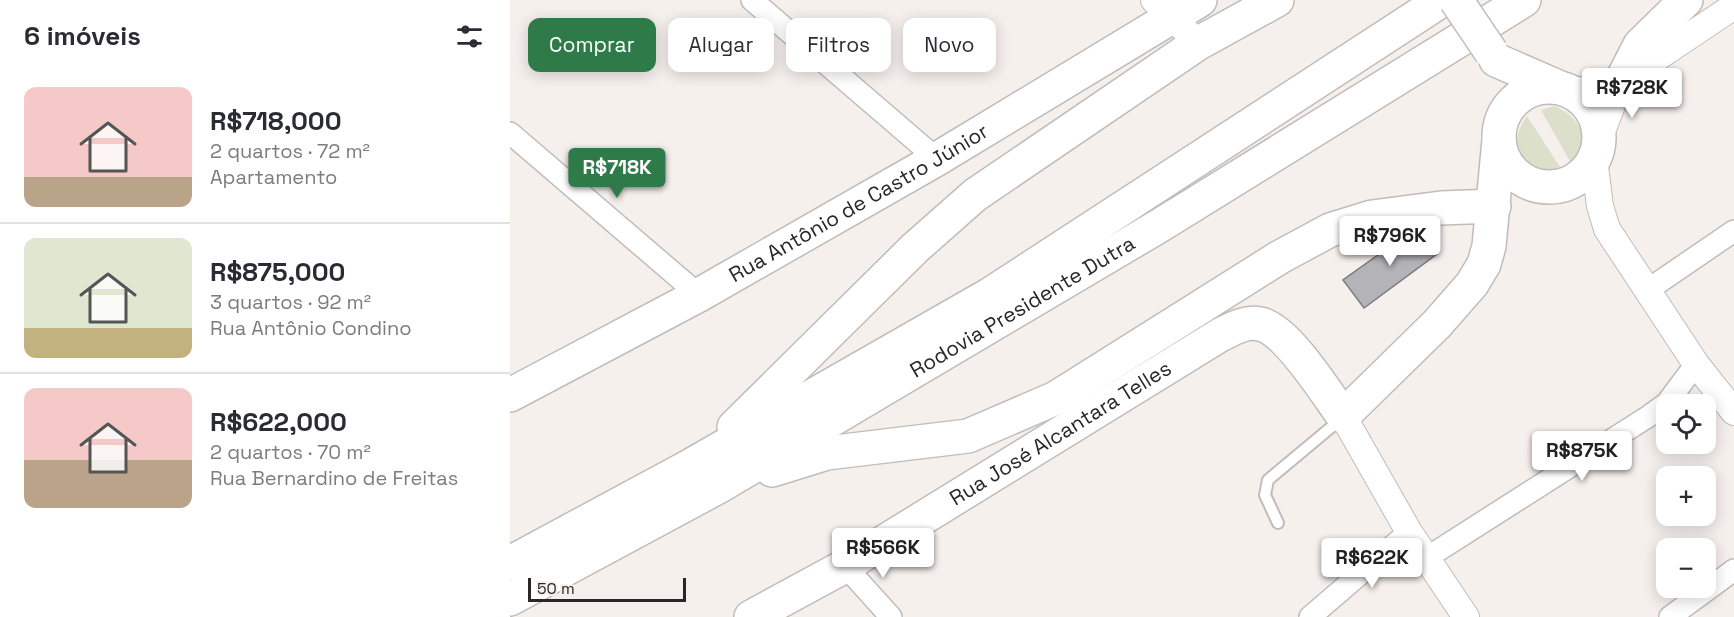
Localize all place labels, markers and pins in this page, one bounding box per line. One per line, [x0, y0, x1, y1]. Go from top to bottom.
pin: R$728K [1583, 68, 1681, 119]
pin: R$718K [568, 148, 666, 199]
pin: R$796K [1341, 216, 1439, 267]
pin: R$875K [1533, 431, 1631, 482]
pin: R$566K [834, 528, 932, 579]
pin: R$622K [1323, 538, 1421, 589]

